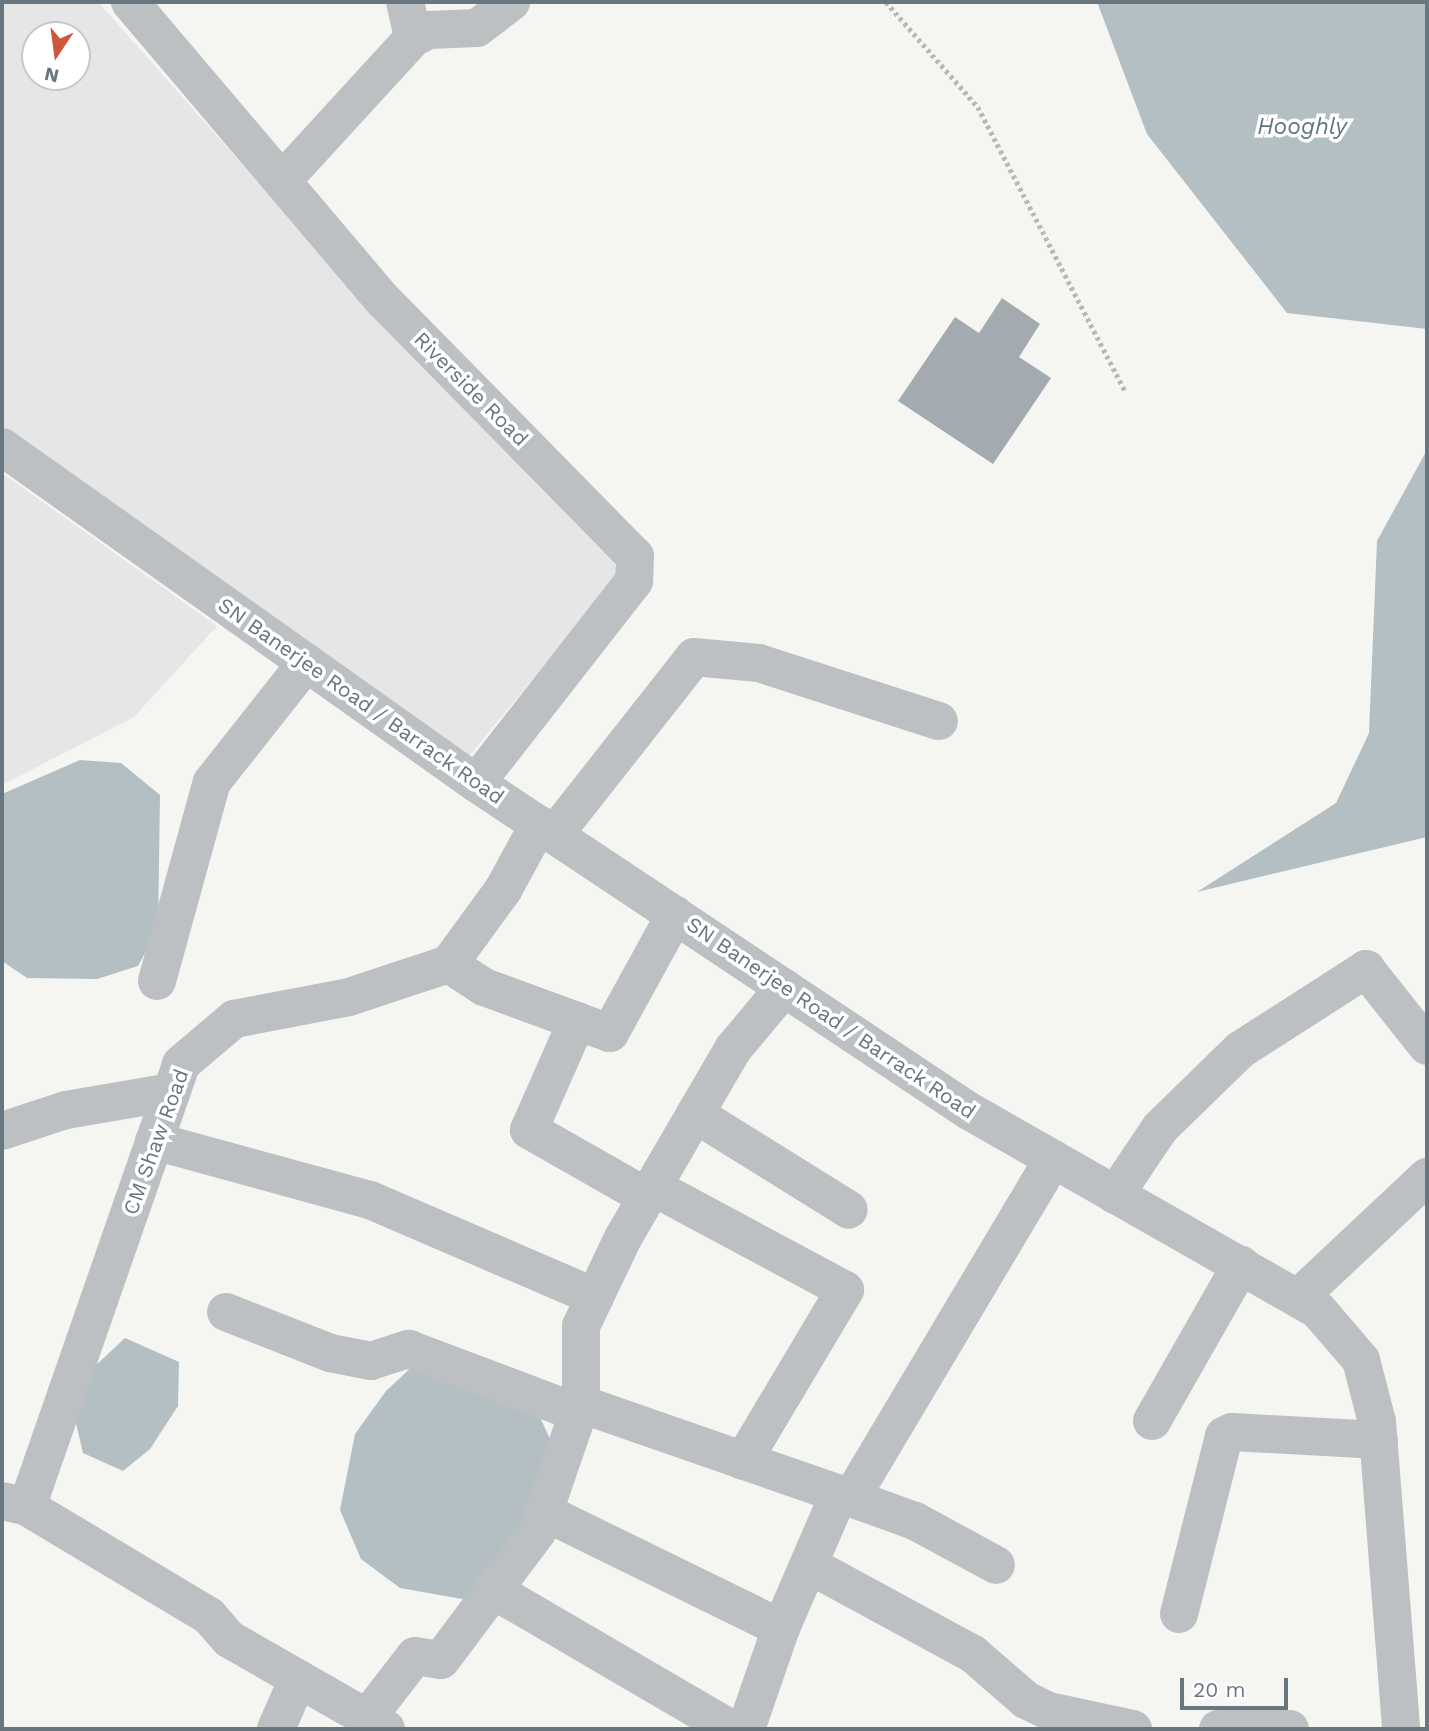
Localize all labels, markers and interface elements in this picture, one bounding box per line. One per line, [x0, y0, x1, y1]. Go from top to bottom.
north arrow [21, 21, 91, 91]
text: N [42, 62, 61, 88]
water label: Hooghly [1257, 113, 1347, 141]
street label: Riverside Road [409, 327, 533, 451]
street label: SN Banerjee Road / Barrack Road [213, 592, 509, 810]
street label: SN Banerjee Road / Barrack Road [682, 912, 980, 1124]
street label: CM Shaw Road [118, 1066, 194, 1218]
scale bar [1184, 1664, 1292, 1708]
text: 20 m [1193, 1677, 1245, 1702]

